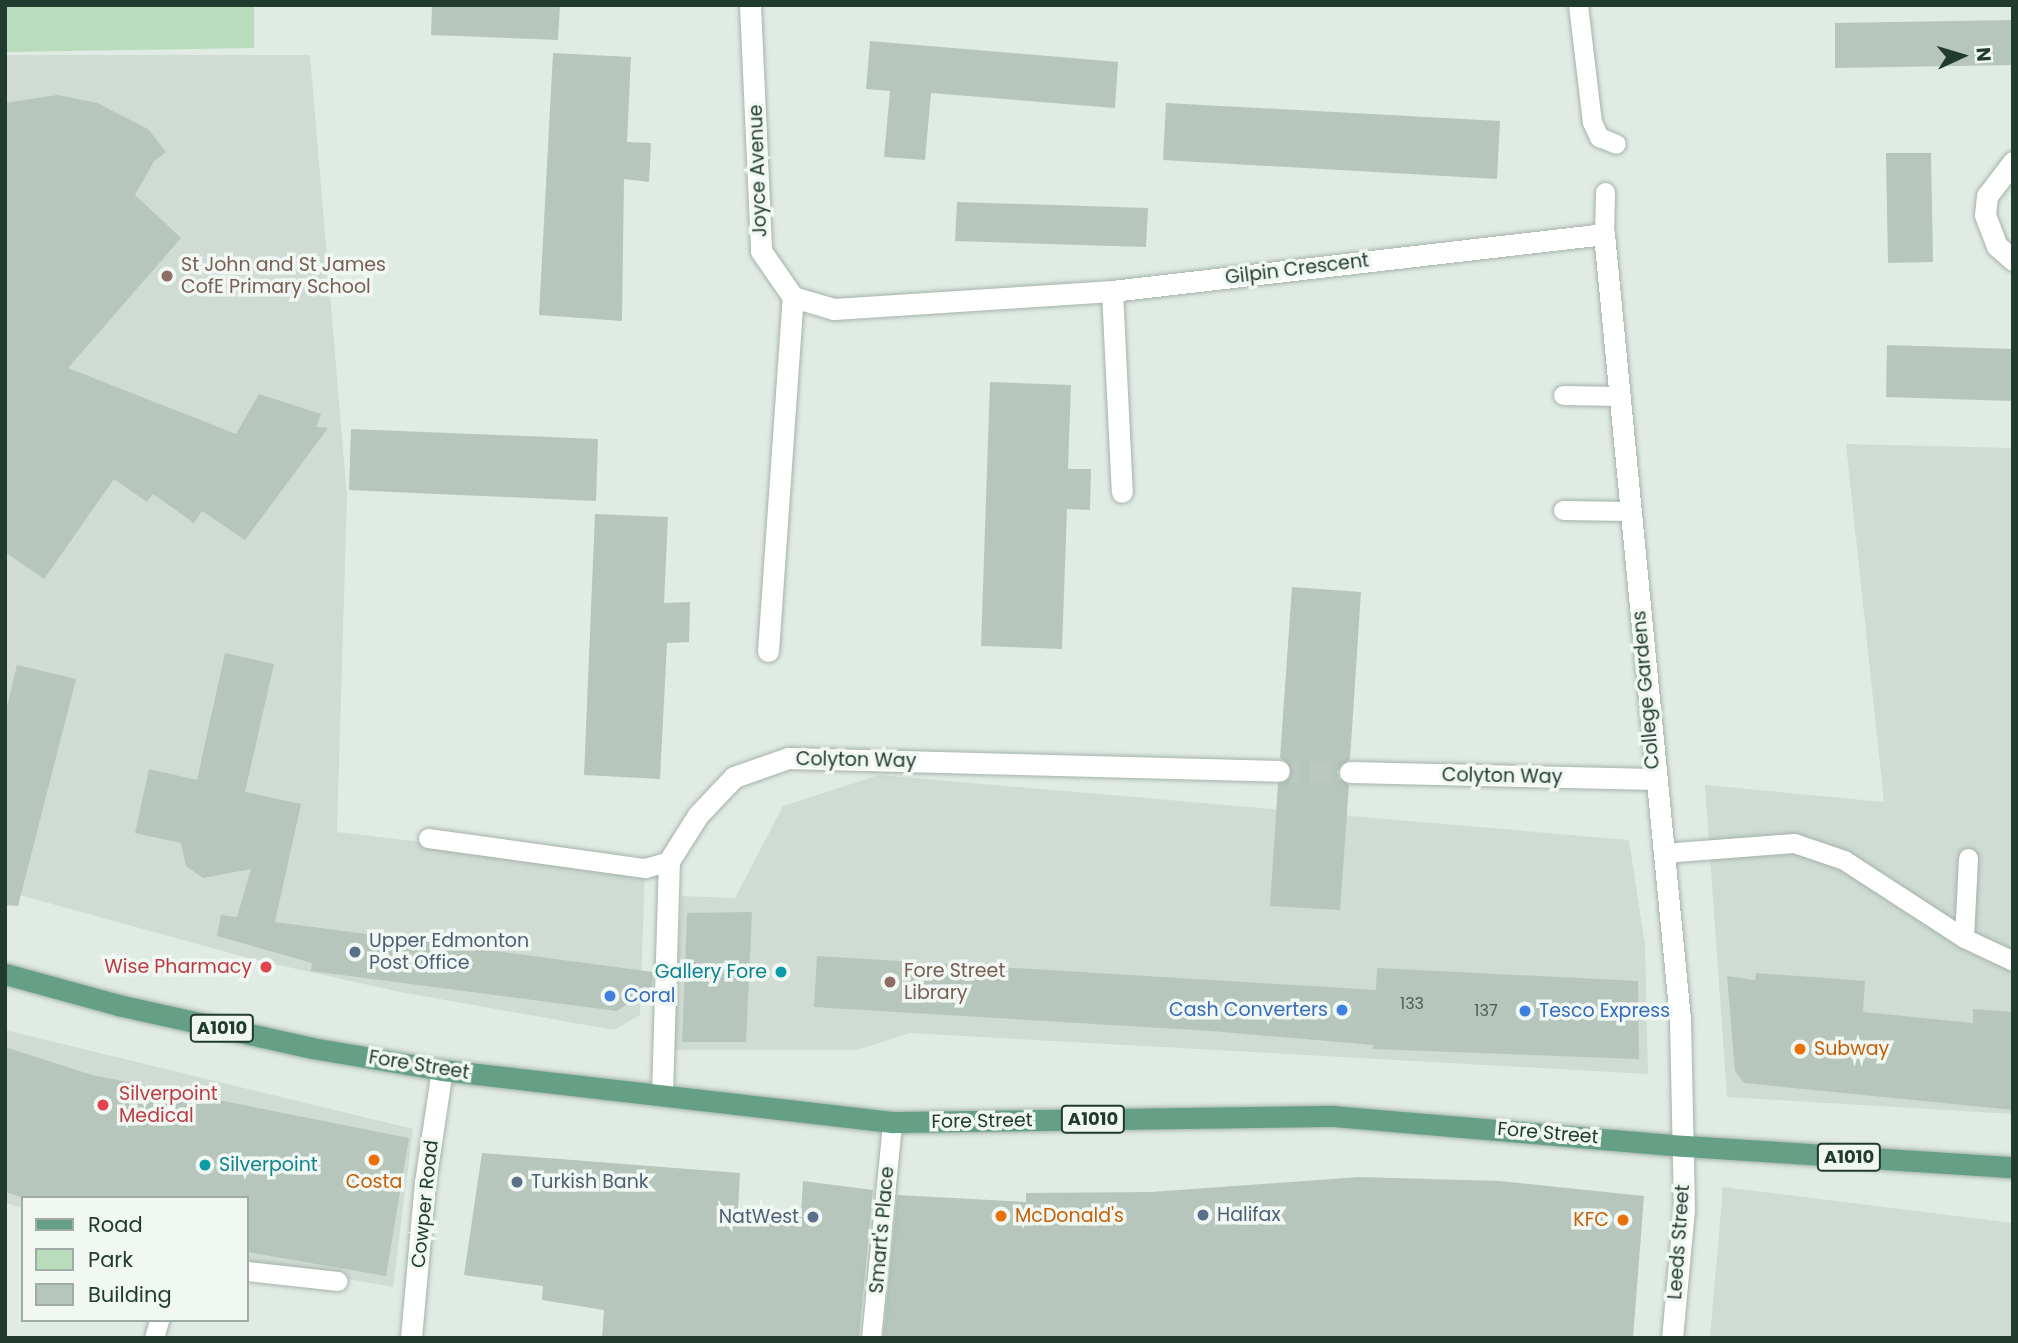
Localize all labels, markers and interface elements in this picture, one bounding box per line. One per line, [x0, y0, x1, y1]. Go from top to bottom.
north arrow [1927, 21, 1997, 91]
text: N [1969, 46, 1997, 63]
street label: Joyce Avenue [744, 104, 772, 238]
street label: Gilpin Crescent [1224, 249, 1370, 289]
place label: St John and St James CofE Primary School [181, 254, 386, 298]
marker: St John and St James CofE Primary School [159, 268, 175, 284]
street label: College Gardens [1628, 610, 1664, 770]
street label: Colyton Way [796, 748, 916, 772]
street label: Colyton Way [1442, 764, 1562, 788]
place label: Upper Edmonton Post Office [369, 930, 529, 974]
marker: Upper Edmonton Post Office [347, 944, 363, 960]
place label: Wise Pharmacy [104, 956, 252, 978]
marker: Wise Pharmacy [258, 959, 274, 975]
place label: Fore Street Library [904, 960, 1005, 1004]
place label: Gallery Fore [655, 961, 767, 983]
marker: Gallery Fore [773, 964, 789, 980]
marker: Fore Street Library [882, 974, 898, 990]
place label: Coral [624, 985, 675, 1007]
marker: Coral [602, 988, 618, 1004]
house number: 133 [1400, 994, 1424, 1014]
place label: Cash Converters [1169, 999, 1328, 1021]
place label: Tesco Express [1539, 1000, 1670, 1022]
house number: 137 [1474, 1001, 1498, 1021]
marker: Cash Converters [1334, 1002, 1350, 1018]
marker: Tesco Express [1517, 1003, 1533, 1019]
road number: A1010 [189, 1014, 255, 1042]
place label: Subway [1814, 1038, 1889, 1060]
marker: Subway [1792, 1041, 1808, 1057]
street label: Fore Street [367, 1046, 471, 1084]
place label: Silverpoint Medical [119, 1083, 218, 1127]
marker: Silverpoint Medical [93, 1095, 113, 1115]
road number: A1010 [1060, 1104, 1126, 1134]
street label: Fore Street [931, 1109, 1033, 1133]
street label: Fore Street [1497, 1117, 1599, 1149]
street label: Cowper Road [407, 1139, 443, 1269]
road number: A1010 [1816, 1142, 1882, 1172]
marker: Costa [366, 1152, 382, 1168]
place label: Silverpoint [219, 1154, 318, 1176]
marker: Silverpoint [197, 1157, 213, 1173]
street label: Smart's Place [865, 1166, 899, 1294]
place label: Costa [346, 1171, 402, 1193]
place label: Turkish Bank [531, 1171, 649, 1193]
marker: Turkish Bank [509, 1174, 525, 1190]
street label: Leeds Street [1664, 1184, 1694, 1300]
legend [21, 1196, 248, 1322]
place label: Halifax [1217, 1204, 1281, 1226]
place label: McDonald's [1015, 1205, 1124, 1227]
place label: NatWest [719, 1206, 799, 1228]
marker: Halifax [1195, 1207, 1211, 1223]
marker: McDonald's [993, 1208, 1009, 1224]
marker: NatWest [805, 1209, 821, 1225]
place label: KFC [1573, 1209, 1609, 1231]
text: Road [88, 1210, 143, 1239]
marker: KFC [1615, 1212, 1631, 1228]
text: Park [88, 1245, 133, 1274]
text: Building [88, 1280, 172, 1309]

